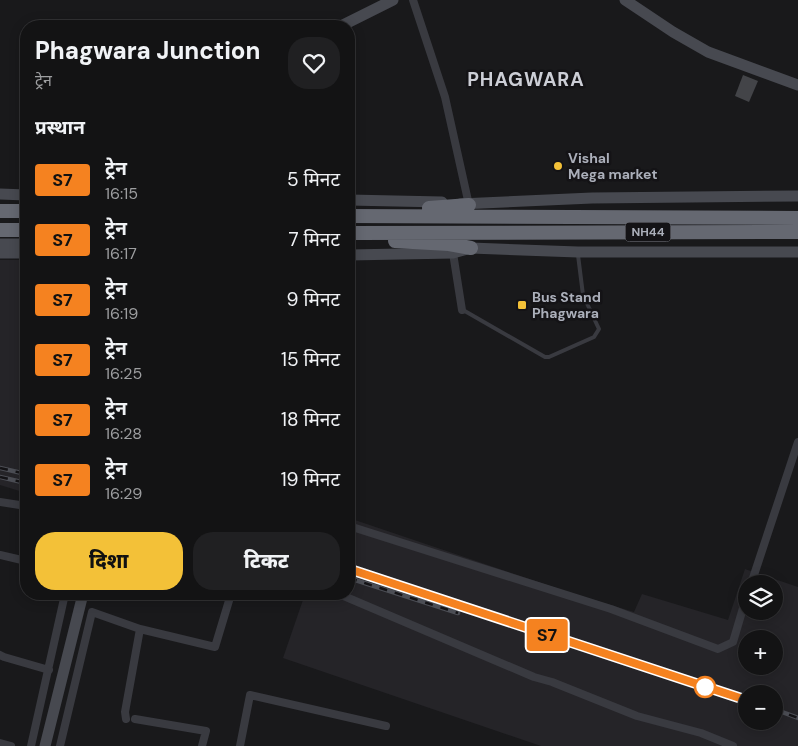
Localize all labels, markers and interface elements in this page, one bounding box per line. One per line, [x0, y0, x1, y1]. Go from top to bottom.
text: Phagwara Junction [35, 35, 260, 66]
button: heart [288, 37, 340, 89]
district label: PHAGWARA [467, 67, 585, 92]
text: ट्रेन [35, 70, 52, 91]
text: प्रस्थान [35, 115, 85, 140]
place label: Vishal Mega market [568, 149, 658, 183]
text: ट्रेन [105, 156, 127, 181]
marker: Vishal Mega market [552, 160, 564, 172]
text: 5 मिनट [287, 167, 340, 192]
text: S7 [52, 168, 73, 192]
text: 16:15 [105, 183, 138, 204]
text: ट्रेन [105, 216, 127, 241]
road number: NH44 [626, 222, 670, 242]
text: 7 मिनट [288, 227, 340, 252]
text: S7 [52, 228, 73, 252]
text: 16:17 [105, 243, 137, 264]
text: ट्रेन [105, 276, 127, 301]
text: 9 मिनट [287, 287, 340, 312]
text: S7 [52, 288, 73, 312]
place label: Bus Stand Phagwara [532, 288, 601, 322]
marker: Bus Stand Phagwara [516, 299, 528, 311]
text: 16:19 [105, 303, 138, 324]
text: ट्रेन [105, 336, 127, 361]
text: 15 मिनट [281, 347, 340, 372]
text: S7 [52, 348, 73, 372]
text: 16:25 [105, 363, 142, 384]
text: ट्रेन [105, 396, 127, 421]
text: 18 मिनट [281, 407, 340, 432]
text: S7 [52, 408, 73, 432]
text: 16:28 [105, 423, 142, 444]
text: ट्रेन [105, 456, 127, 481]
text: 19 मिनट [281, 467, 340, 492]
text: S7 [52, 468, 73, 492]
text: 16:29 [105, 483, 142, 504]
button: दिशा [35, 532, 183, 590]
button: टिकट [193, 532, 340, 590]
map controls [738, 575, 783, 730]
button: layers [738, 575, 783, 620]
line badge: S7 [524, 619, 570, 651]
text: S7 [537, 623, 557, 647]
button: + [738, 630, 783, 675]
unlabelled marker [694, 676, 716, 698]
button: − [738, 685, 783, 730]

